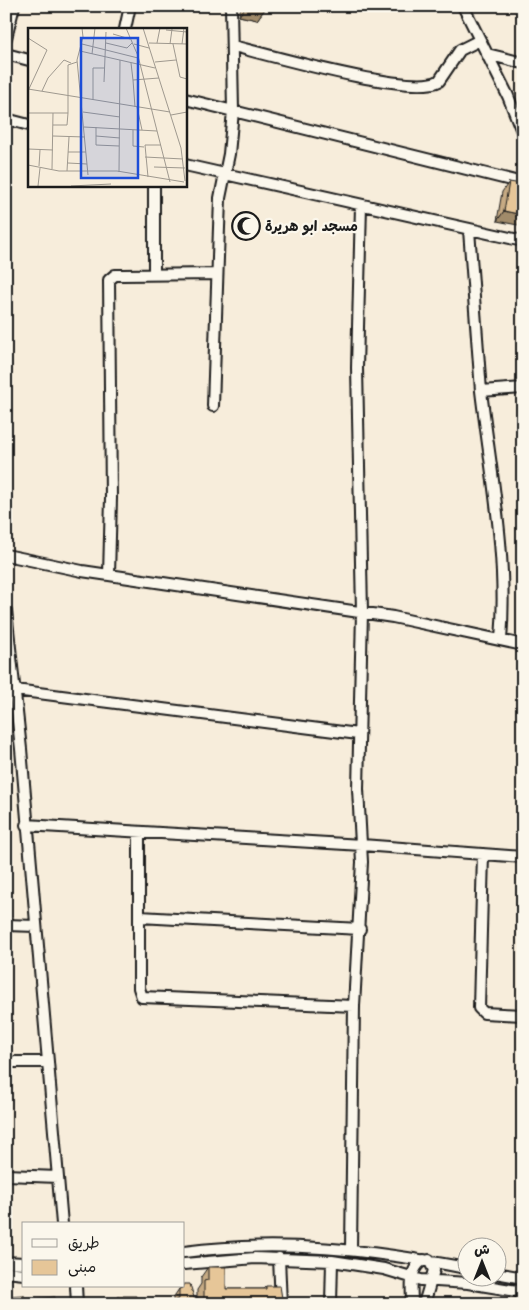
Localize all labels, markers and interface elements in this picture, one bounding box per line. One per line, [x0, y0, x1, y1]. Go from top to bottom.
inset map [28, 28, 186, 186]
mosque icon: مسجد ابو هريرة [231, 211, 261, 241]
place label: مسجد ابو هريرة [265, 215, 358, 236]
legend [22, 1222, 185, 1288]
text: طريق [68, 1230, 100, 1253]
north arrow [456, 1238, 506, 1288]
text: ش [474, 1238, 490, 1259]
text: مبنى [68, 1254, 96, 1277]

